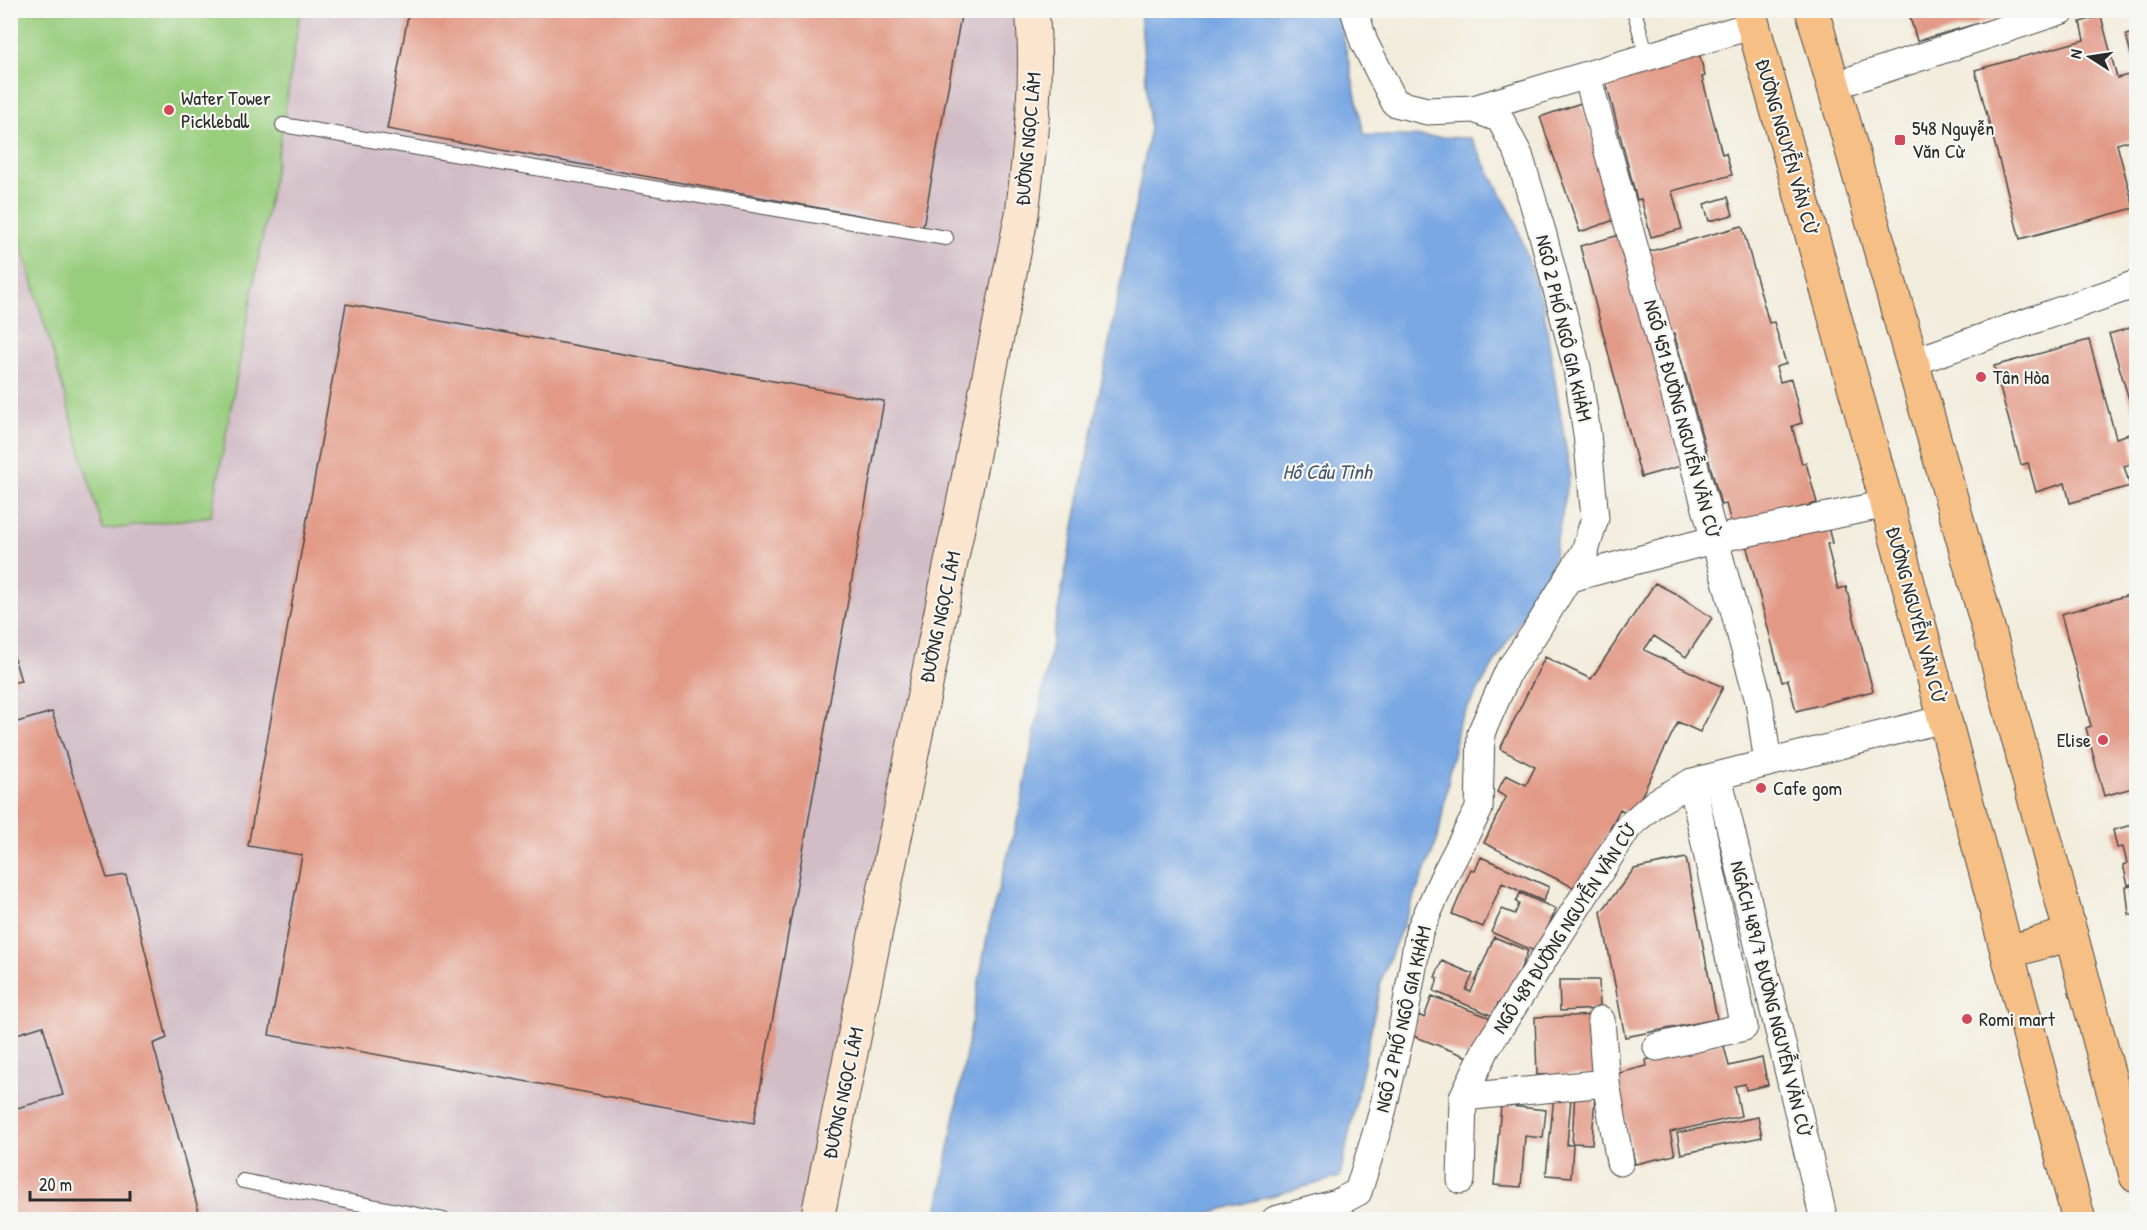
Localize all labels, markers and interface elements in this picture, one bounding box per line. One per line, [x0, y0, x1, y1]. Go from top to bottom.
north arrow [2060, 27, 2120, 87]
text: N [2064, 47, 2087, 60]
street label: ĐƯỜNG NGUYỄN VĂN CỪ [1750, 55, 1826, 238]
street label: ĐƯỜNG NGỌC LÂM [1008, 71, 1047, 207]
place label: Water Tower Pickleball [181, 84, 271, 134]
marker: Water Tower Pickleball [162, 103, 176, 117]
place label: 548 Nguyễn Văn Cừ [1912, 114, 1994, 164]
marker: 548 Nguyễn Văn Cừ [1893, 133, 1907, 147]
street label: NGÕ 2 PHỐ NGÔ GIA KHẢM [1530, 232, 1599, 424]
street label: NGÕ 451 ĐƯỜNG NGUYỄN VĂN CỪ [1638, 296, 1728, 541]
place label: Tân Hòa [1993, 363, 2049, 390]
marker: Tân Hòa [1974, 370, 1988, 384]
water label: Hồ Cầu Tình [1283, 457, 1373, 486]
street label: ĐƯỜNG NGUYỄN VĂN CỪ [1880, 523, 1953, 706]
street label: ĐƯỜNG NGỌC LÂM [912, 549, 967, 685]
place label: Elise [2057, 726, 2091, 753]
marker: Elise [2096, 733, 2110, 747]
place label: Cafe gom [1773, 774, 1842, 801]
marker: Cafe gom [1754, 781, 1768, 795]
street label: NGÕ 489 ĐƯỜNG NGUYỄN VĂN CỪ [1486, 817, 1643, 1039]
street label: NGÁCH 489/7 ĐƯỜNG NGUYỄN VĂN CỪ [1724, 858, 1819, 1140]
street label: NGÕ 2 PHỐ NGÔ GIA KHẢM [1368, 923, 1437, 1115]
place label: Romi mart [1979, 1005, 2056, 1032]
marker: Romi mart [1960, 1012, 1974, 1026]
street label: ĐƯỜNG NGỌC LÂM [815, 1025, 870, 1161]
scale bar [30, 1164, 130, 1202]
text: 20 m [39, 1172, 72, 1197]

